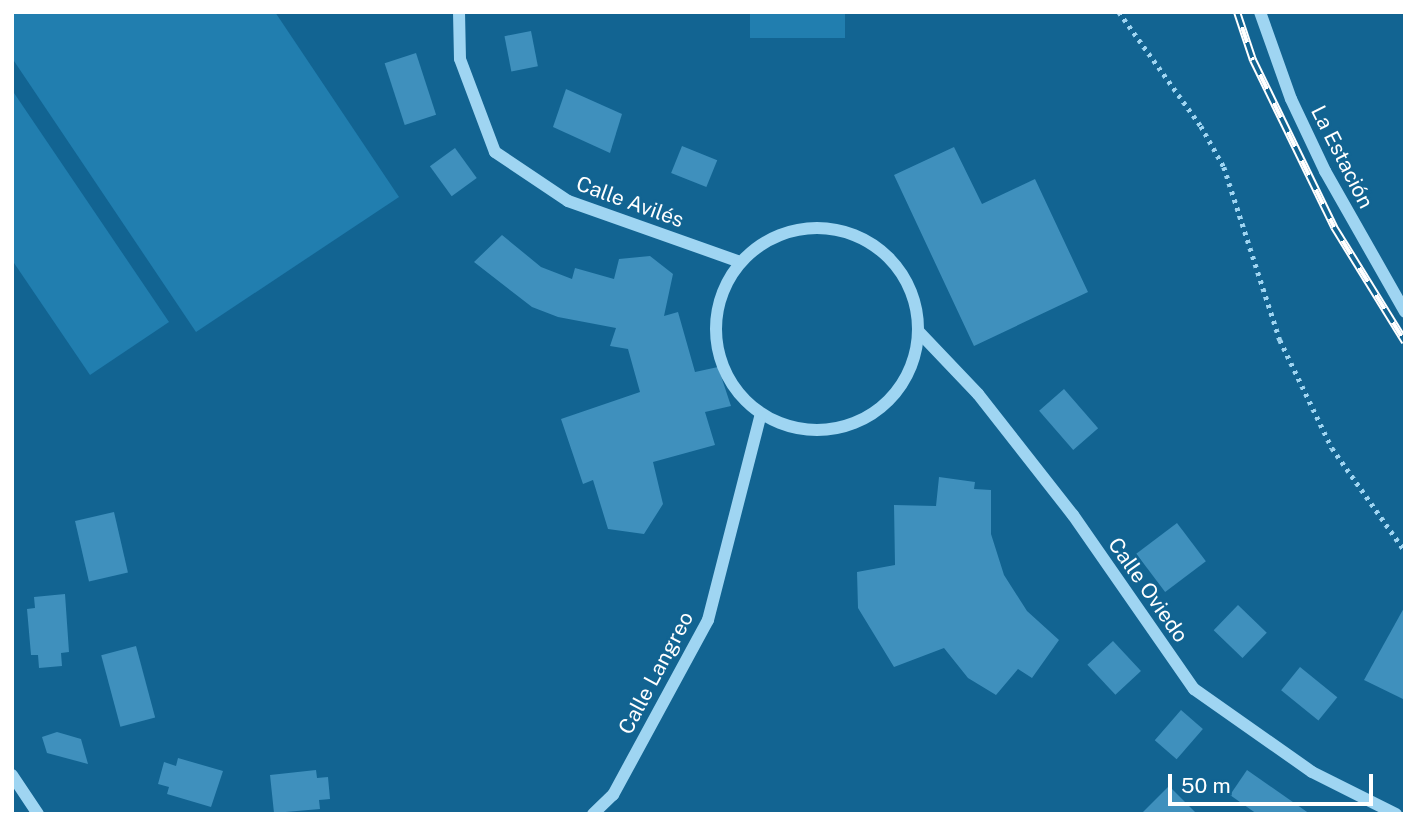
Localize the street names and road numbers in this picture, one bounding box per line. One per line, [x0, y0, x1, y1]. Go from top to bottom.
street label: La Estación [1305, 101, 1379, 213]
street label: Calle Avilés [573, 171, 687, 233]
street label: Calle Oviedo [1103, 533, 1193, 647]
street label: Calle Langreo [613, 607, 699, 739]

